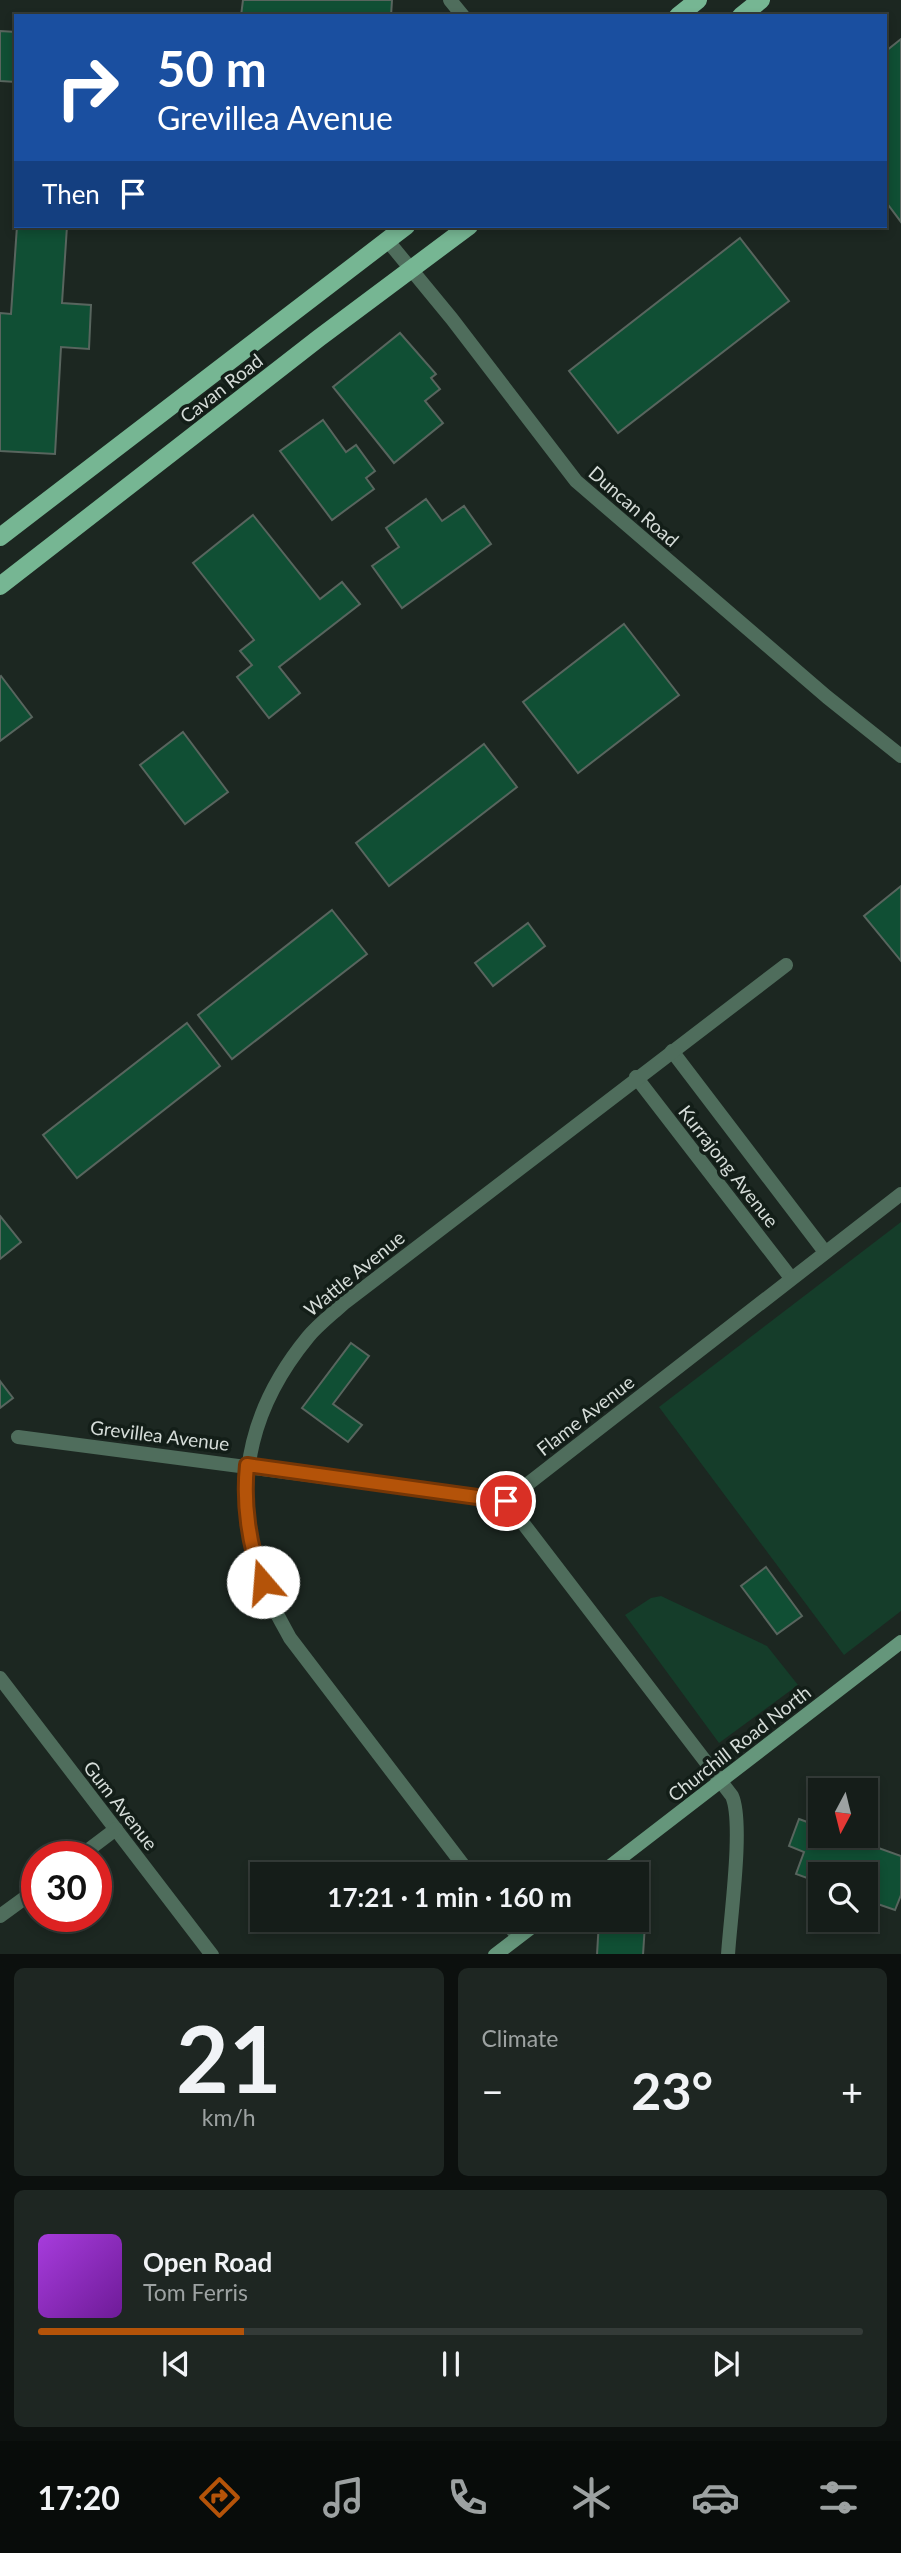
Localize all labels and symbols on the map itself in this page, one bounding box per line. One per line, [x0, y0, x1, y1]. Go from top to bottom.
street label: Cavan Road [175, 349, 267, 427]
street label: Duncan Road [584, 461, 684, 551]
street label: Kurrajong Avenue [674, 1100, 784, 1232]
street label: Wattle Avenue [299, 1226, 409, 1320]
street label: Flame Avenue [532, 1370, 638, 1460]
street label: Grevillea Avenue [89, 1415, 231, 1455]
pin [476, 1471, 536, 1531]
position arrow [226, 1545, 300, 1619]
street label: Churchill Road North [663, 1680, 815, 1806]
street label: Gum Avenue [79, 1756, 163, 1854]
north arrow [808, 1778, 878, 1848]
speed limit sign: 30 [21, 1841, 112, 1932]

